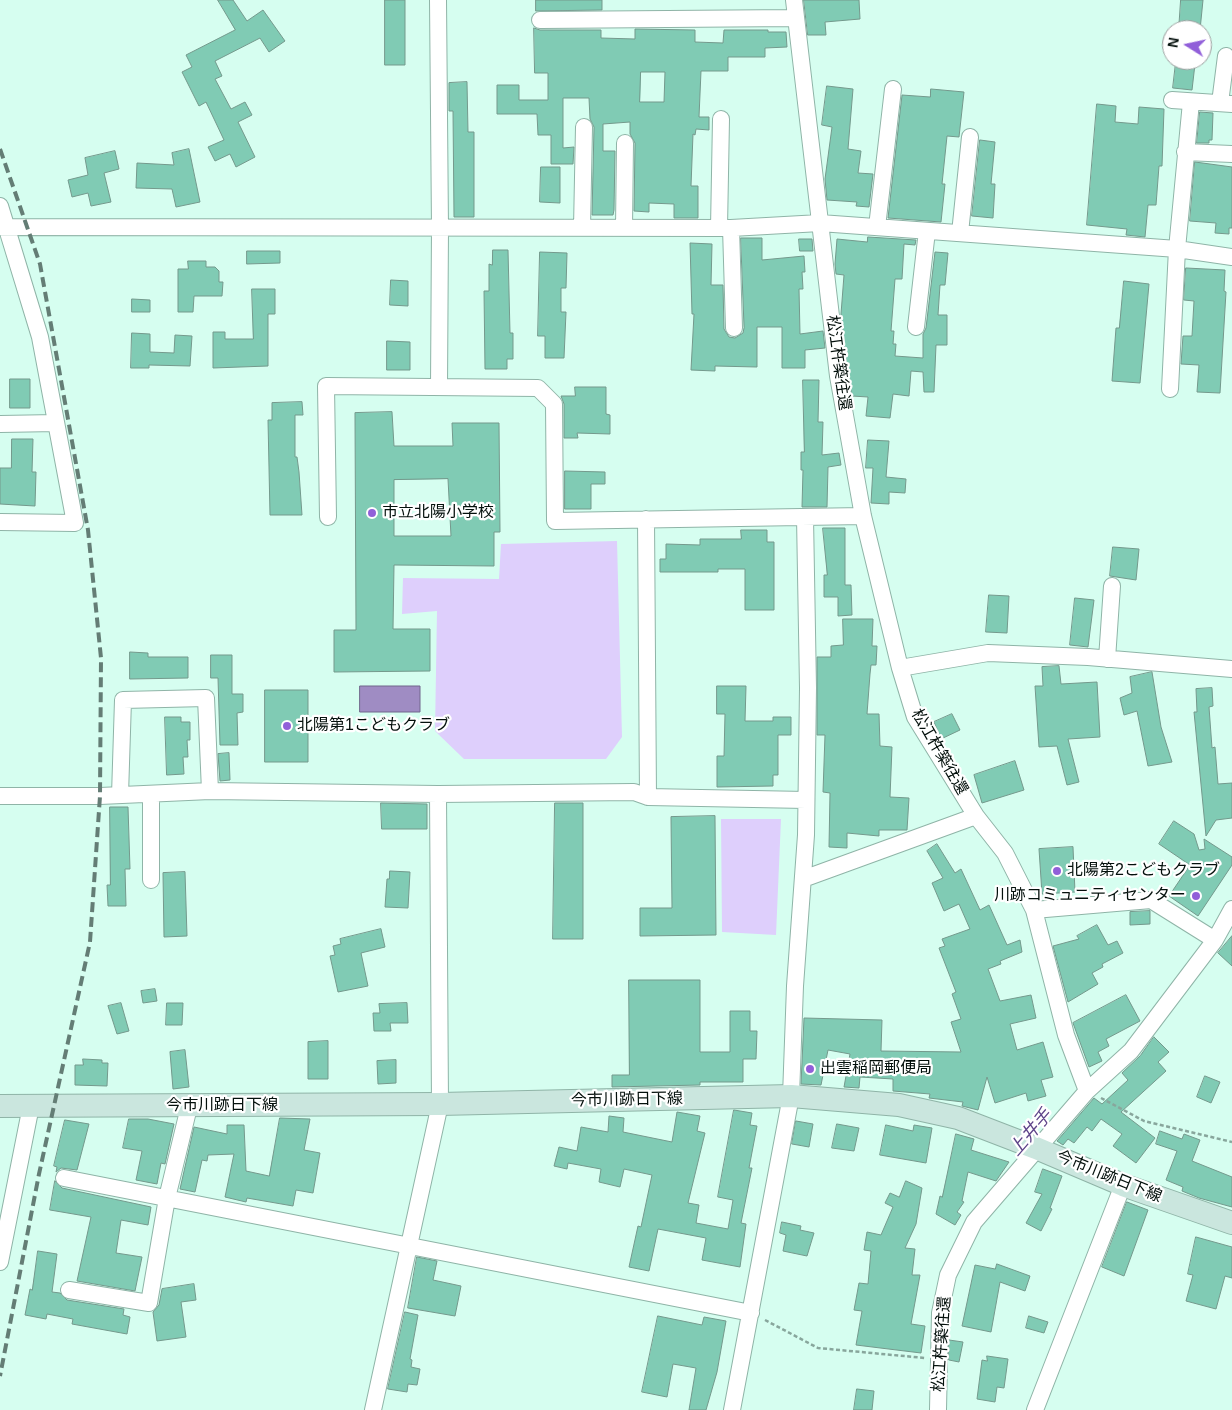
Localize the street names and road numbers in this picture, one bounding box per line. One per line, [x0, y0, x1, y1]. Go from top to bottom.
street label: 松江杵築往還 [822, 314, 854, 412]
street label: 松江杵築往還 [907, 706, 971, 798]
street label: 今市川跡日下線 [571, 1089, 683, 1111]
street label: 今市川跡日下線 [166, 1096, 278, 1116]
street label: 今市川跡日下線 [1053, 1147, 1165, 1207]
street label: 松江杵築往還 [929, 1295, 955, 1393]

